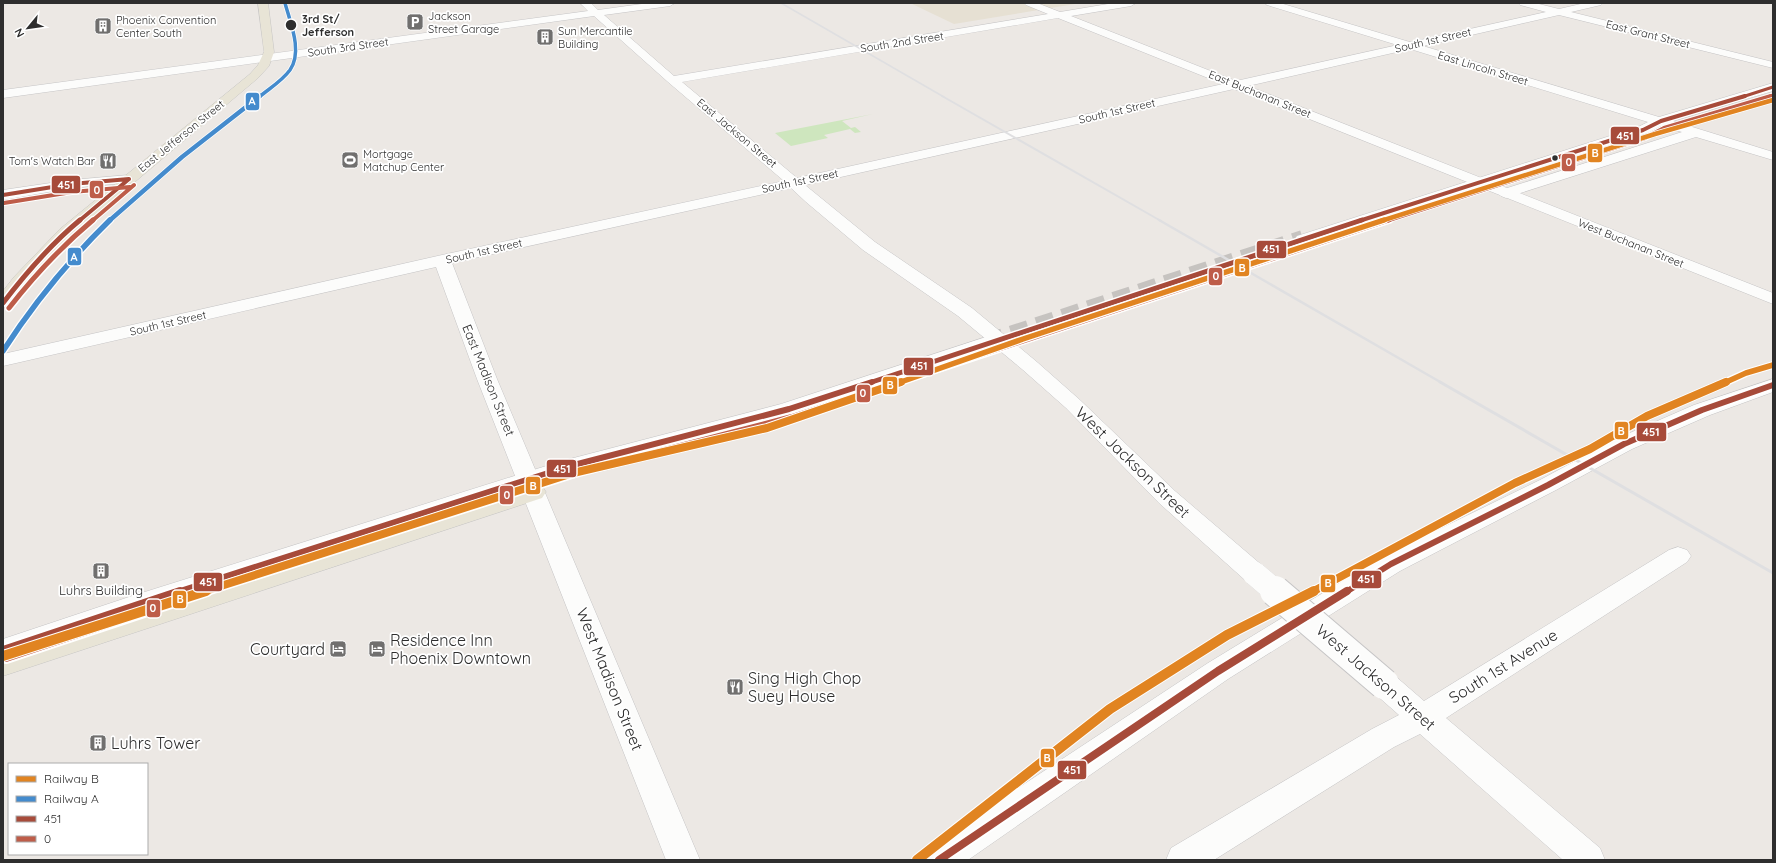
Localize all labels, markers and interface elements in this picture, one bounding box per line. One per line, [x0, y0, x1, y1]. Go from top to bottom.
north arrow [8, 8, 48, 48]
place label: Jackson Street Garage [428, 9, 499, 36]
place label: 3rd St/ Jefferson [302, 12, 354, 39]
parking icon: Jackson Street Garage [405, 12, 425, 32]
place label: Phoenix Convention Center South [116, 13, 216, 40]
building icon: Phoenix Convention Center South [93, 16, 113, 36]
street label: East Grant Street [1604, 17, 1692, 51]
marker: 3rd St/ Jefferson [284, 18, 298, 32]
place label: Sun Mercantile Building [558, 24, 633, 51]
street label: South 1st Street [1393, 24, 1473, 56]
text: N [11, 26, 27, 40]
building icon: Sun Mercantile Building [535, 27, 555, 47]
street label: South 2nd Street [859, 28, 945, 56]
street label: South 3rd Street [307, 34, 390, 60]
street label: East Lincoln Street [1436, 48, 1530, 88]
street label: East Buchanan Street [1207, 67, 1314, 121]
line badge: A [245, 92, 260, 111]
text: A [248, 94, 256, 108]
street label: East Jackson Street [694, 95, 780, 171]
street label: South 1st Street [1077, 95, 1157, 127]
street label: East Jefferson Street [135, 97, 227, 175]
line badge: 451 [1610, 126, 1640, 145]
text: 451 [1616, 129, 1634, 143]
line badge: B [1587, 143, 1603, 163]
text: B [1591, 146, 1599, 160]
place label: Mortgage Matchup Center [363, 147, 445, 174]
sports icon: Mortgage Matchup Center [340, 150, 360, 170]
restaurant icon: Tom's Watch Bar [98, 151, 118, 171]
unlabelled marker [1550, 153, 1560, 163]
line badge: 0 [1561, 153, 1576, 172]
place label: Tom's Watch Bar [9, 154, 96, 168]
text: 0 [1566, 155, 1573, 169]
street label: South 1st Street [760, 166, 840, 196]
line badge: 451 [51, 175, 81, 194]
text: 451 [57, 178, 75, 192]
line badge: 0 [89, 180, 104, 199]
text: 0 [94, 183, 101, 197]
street label: West Buchanan Street [1576, 215, 1686, 271]
street label: South 1st Street [444, 235, 524, 267]
line badge: 451 [1256, 240, 1287, 259]
text: 451 [1262, 242, 1280, 256]
line badge: A [67, 247, 82, 266]
text: A [70, 250, 78, 264]
line badge: B [1234, 258, 1250, 277]
text: B [1238, 261, 1246, 275]
line badge: 0 [1208, 267, 1223, 286]
text: 0 [1213, 269, 1220, 283]
street label: South 1st Street [128, 307, 208, 339]
street label: East Madison Street [459, 322, 519, 438]
line badge: 451 [903, 357, 934, 376]
text: 451 [910, 359, 928, 373]
line badge: B [882, 376, 898, 395]
text: B [886, 378, 894, 392]
line badge: 0 [856, 384, 871, 403]
text: 0 [860, 386, 867, 400]
street label: West Jackson Street [1071, 402, 1195, 522]
line badge: B [1614, 421, 1629, 440]
line badge: 451 [1636, 422, 1667, 442]
text: B [1617, 424, 1625, 438]
text: 451 [1642, 425, 1660, 439]
line badge: 451 [546, 459, 577, 478]
text: 451 [553, 462, 571, 476]
line badge: B [525, 476, 541, 495]
text: B [529, 479, 537, 493]
line badge: 0 [499, 485, 514, 505]
text: 0 [504, 488, 511, 502]
building icon: Luhrs Building [91, 561, 111, 581]
line badge: 451 [1351, 570, 1382, 589]
line badge: 451 [193, 572, 223, 592]
text: 451 [1357, 572, 1375, 586]
line badge: B [1320, 574, 1336, 593]
text: 451 [199, 575, 217, 589]
text: B [1324, 576, 1332, 590]
place label: Luhrs Building [59, 582, 143, 598]
line badge: B [172, 590, 187, 609]
text: B [176, 592, 184, 606]
line badge: 0 [146, 599, 161, 618]
text: 0 [150, 601, 157, 615]
street label: West Madison Street [572, 605, 648, 753]
street label: West Jackson Street [1312, 620, 1440, 734]
street label: South 1st Avenue [1445, 625, 1561, 707]
place label: Residence Inn Phoenix Downtown [390, 630, 531, 668]
place label: Courtyard [250, 639, 325, 659]
hotel icon: Courtyard [328, 639, 348, 659]
hotel icon: Residence Inn Phoenix Downtown [367, 639, 387, 659]
place label: Sing High Chop Suey House [748, 668, 861, 706]
restaurant icon: Sing High Chop Suey House [725, 677, 745, 697]
building icon: Luhrs Tower [88, 733, 108, 753]
place label: Luhrs Tower [111, 733, 200, 753]
line badge: B [1040, 748, 1055, 768]
text: B [1043, 751, 1051, 765]
line badge: 451 [1057, 760, 1087, 780]
legend [8, 763, 148, 855]
text: 451 [1063, 763, 1081, 777]
text: Railway B [44, 771, 99, 786]
text: Railway A [44, 791, 99, 806]
text: 451 [44, 811, 61, 826]
text: 0 [44, 831, 51, 846]

